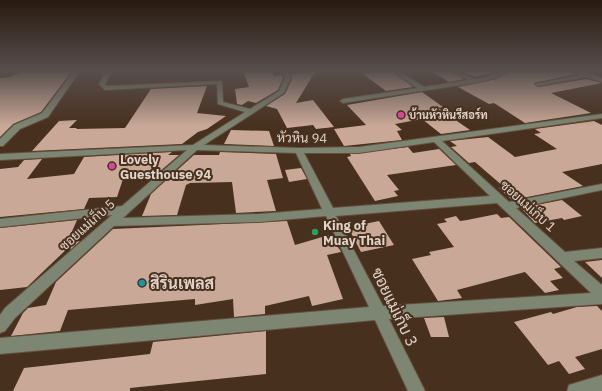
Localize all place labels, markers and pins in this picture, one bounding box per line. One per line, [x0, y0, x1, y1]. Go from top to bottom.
place label: บ้านหัวหินรีสอร์ท [409, 107, 488, 122]
marker: บ้านหัวหินรีสอร์ท [396, 110, 406, 120]
place label: Lovely Guesthouse 94 [120, 151, 211, 183]
marker: Lovely Guesthouse 94 [107, 161, 117, 171]
place label: King of Muay Thai [323, 217, 385, 249]
marker: King of Muay Thai [310, 227, 320, 237]
place label: สิรินเพลส [150, 273, 215, 293]
marker: สิรินเพลส [137, 278, 147, 288]

